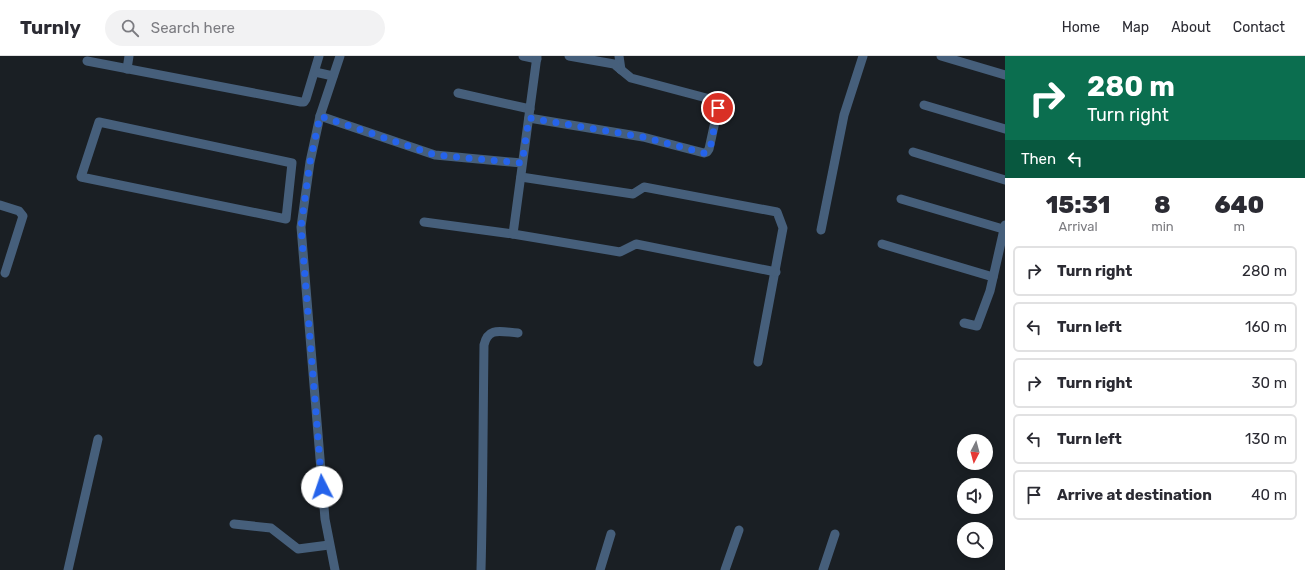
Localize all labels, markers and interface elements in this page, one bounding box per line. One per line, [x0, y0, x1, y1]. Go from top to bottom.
search box [105, 10, 385, 46]
text: Turnly [20, 16, 81, 39]
icon: search [119, 17, 141, 39]
text: Search here [151, 19, 235, 37]
text: Home [1062, 19, 1100, 36]
text: Map [1122, 19, 1149, 36]
text: About [1171, 19, 1211, 36]
text: Contact [1233, 19, 1285, 36]
text: 280 m [1087, 70, 1175, 103]
icon: right [1021, 72, 1073, 124]
pin [701, 91, 735, 125]
icon: arrive [707, 97, 729, 119]
text: Turn right [1087, 104, 1169, 126]
icon: left [1064, 148, 1086, 170]
text: Then [1021, 150, 1056, 168]
text: 15:31 [1046, 191, 1110, 219]
text: 8 [1154, 191, 1171, 219]
text: 640 [1214, 191, 1264, 219]
text: Arrival [1059, 219, 1098, 234]
text: min [1151, 219, 1174, 234]
text: m [1234, 219, 1245, 234]
icon: right [1023, 260, 1045, 282]
text: Turn right [1057, 262, 1132, 280]
text: 280 m [1242, 262, 1287, 280]
icon: left [1023, 316, 1045, 338]
text: Turn left [1057, 318, 1122, 336]
text: 160 m [1245, 318, 1287, 336]
icon: right [1023, 372, 1045, 394]
text: Turn right [1057, 374, 1132, 392]
text: 30 m [1251, 374, 1287, 392]
icon: left [1023, 428, 1045, 450]
text: Turn left [1057, 430, 1122, 448]
text: 130 m [1245, 430, 1287, 448]
north arrow [957, 434, 993, 470]
map controls [957, 434, 993, 558]
position arrow [301, 466, 343, 508]
button: sound [957, 478, 993, 514]
icon: arrive [1023, 484, 1045, 506]
text: Arrive at destination [1057, 486, 1212, 504]
text: 40 m [1251, 486, 1287, 504]
button: search [957, 522, 993, 558]

